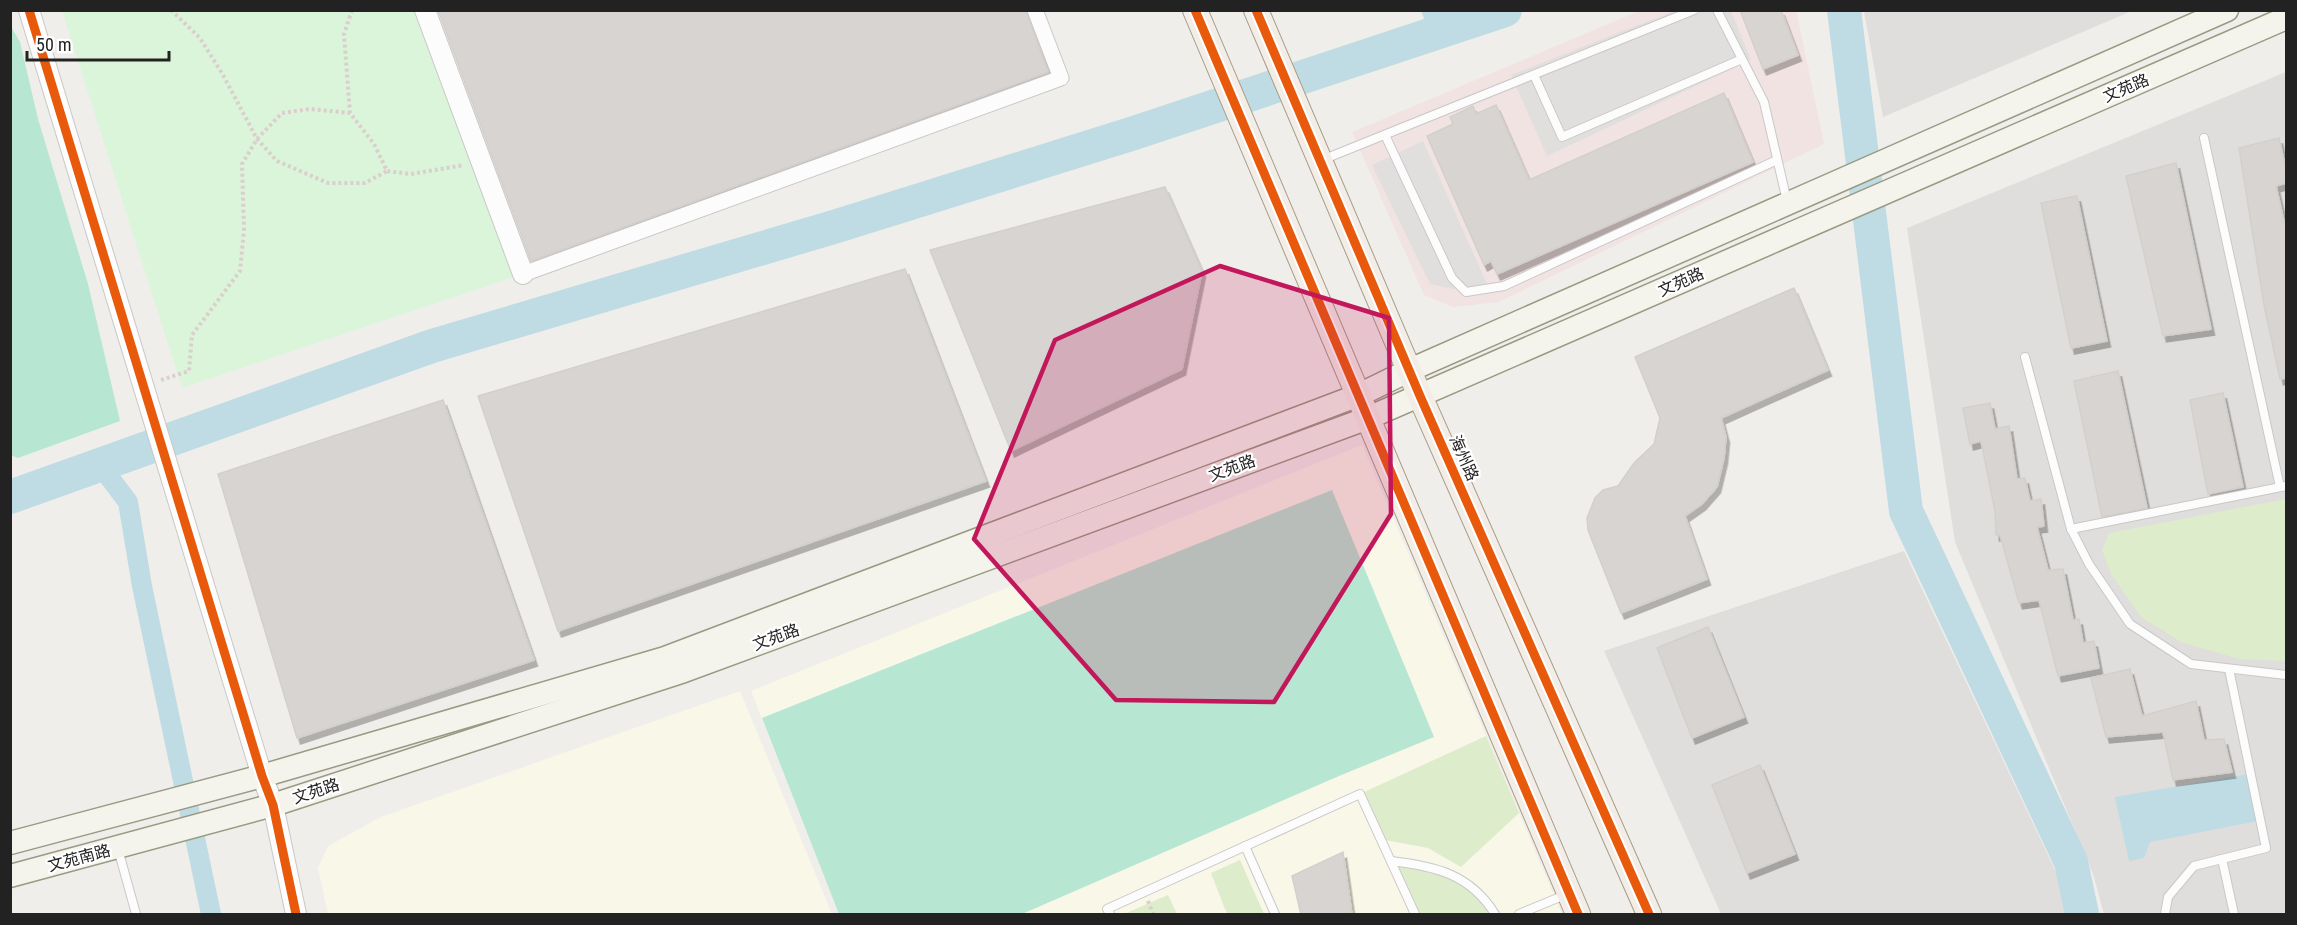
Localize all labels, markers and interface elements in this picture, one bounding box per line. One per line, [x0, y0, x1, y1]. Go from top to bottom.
scale bar [27, 24, 170, 62]
text: 50 m [36, 34, 71, 55]
street label: 文苑路 [2100, 70, 2152, 106]
street label: 文苑路 [1655, 264, 1707, 300]
street label: 海州路 [1446, 432, 1482, 484]
street label: 文苑路 [1206, 451, 1258, 485]
street label: 文苑路 [750, 620, 802, 654]
street label: 文苑路 [290, 775, 342, 807]
street label: 文苑南路 [46, 841, 112, 875]

